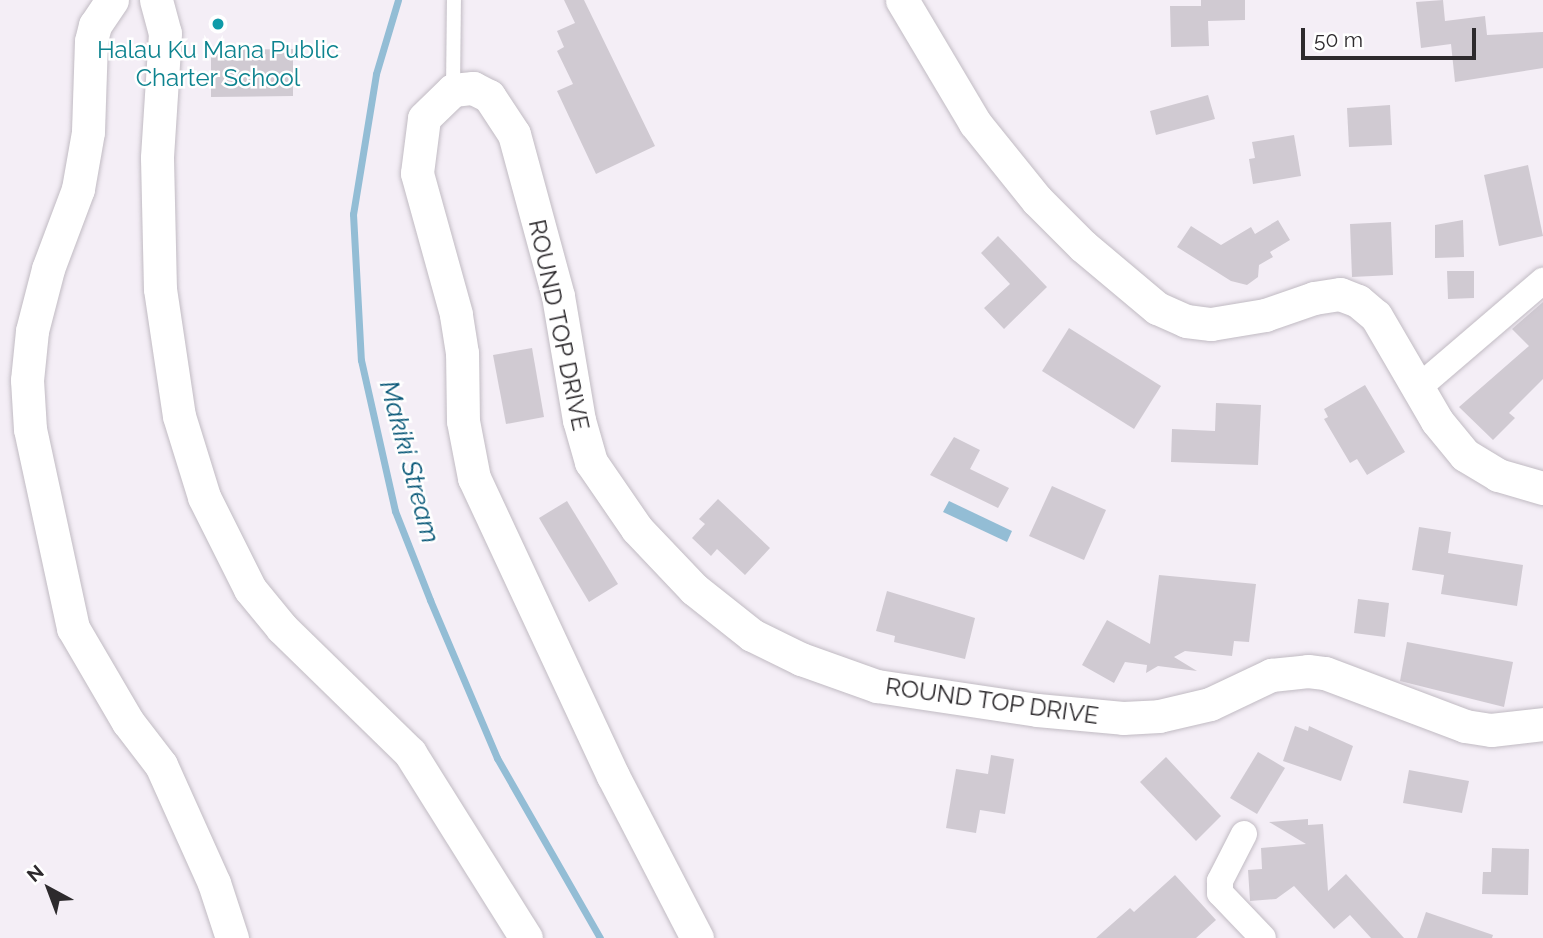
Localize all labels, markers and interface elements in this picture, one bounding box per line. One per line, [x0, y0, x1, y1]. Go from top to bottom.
scale bar [1305, 14, 1480, 58]
marker: Halau Ku Mana Public Charter School [210, 16, 226, 32]
text: 50 m [1314, 27, 1363, 52]
place label: Halau Ku Mana Public Charter School [97, 36, 339, 92]
street label: ROUND TOP DRIVE [522, 216, 596, 434]
water label: Makiki Stream [372, 377, 446, 547]
street label: ROUND TOP DRIVE [883, 672, 1101, 730]
north arrow [14, 854, 84, 924]
text: N [23, 860, 48, 886]

